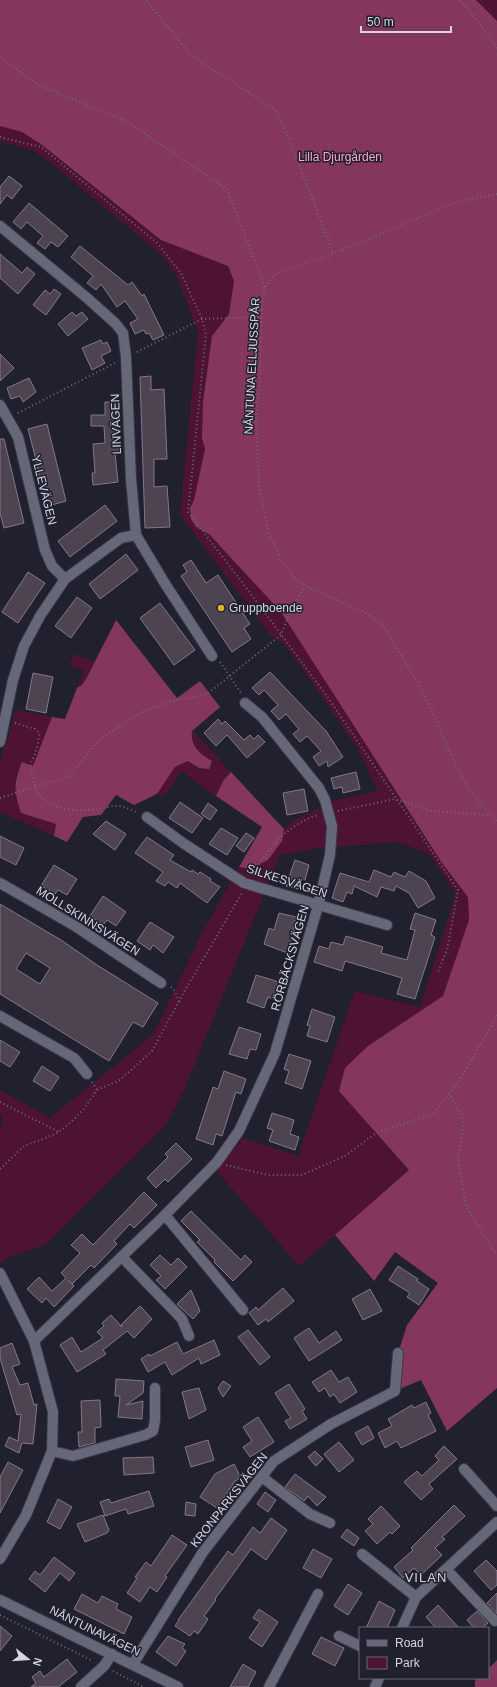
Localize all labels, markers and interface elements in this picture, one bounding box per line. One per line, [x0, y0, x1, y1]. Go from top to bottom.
scale bar [361, 8, 451, 34]
text: 50 m [367, 15, 394, 29]
park label: Lilla Djurgården [298, 150, 382, 164]
street label: NÅNTUNA ELLJUSSPÅR [240, 297, 263, 435]
street label: LINVÄGEN [108, 393, 124, 455]
street label: YLLEVÄGEN [29, 454, 59, 526]
place label: Gruppboende [229, 601, 303, 615]
marker: Gruppboende [216, 603, 226, 613]
street label: SILKESVÄGEN [245, 861, 329, 901]
street label: MOLLSKINNSVÄGEN [34, 883, 142, 959]
street label: RÖRBÄCKSVÄGEN [268, 904, 312, 1012]
street label: KRONPARKSVÄGEN [188, 1450, 270, 1550]
district label: VILAN [405, 1570, 447, 1585]
street label: NÅNTUNAVÄGEN [47, 1602, 143, 1659]
legend [359, 1627, 489, 1679]
text: Road [395, 1636, 424, 1650]
north arrow [8, 1639, 48, 1679]
text: N [31, 1656, 44, 1668]
text: Park [395, 1656, 421, 1670]

